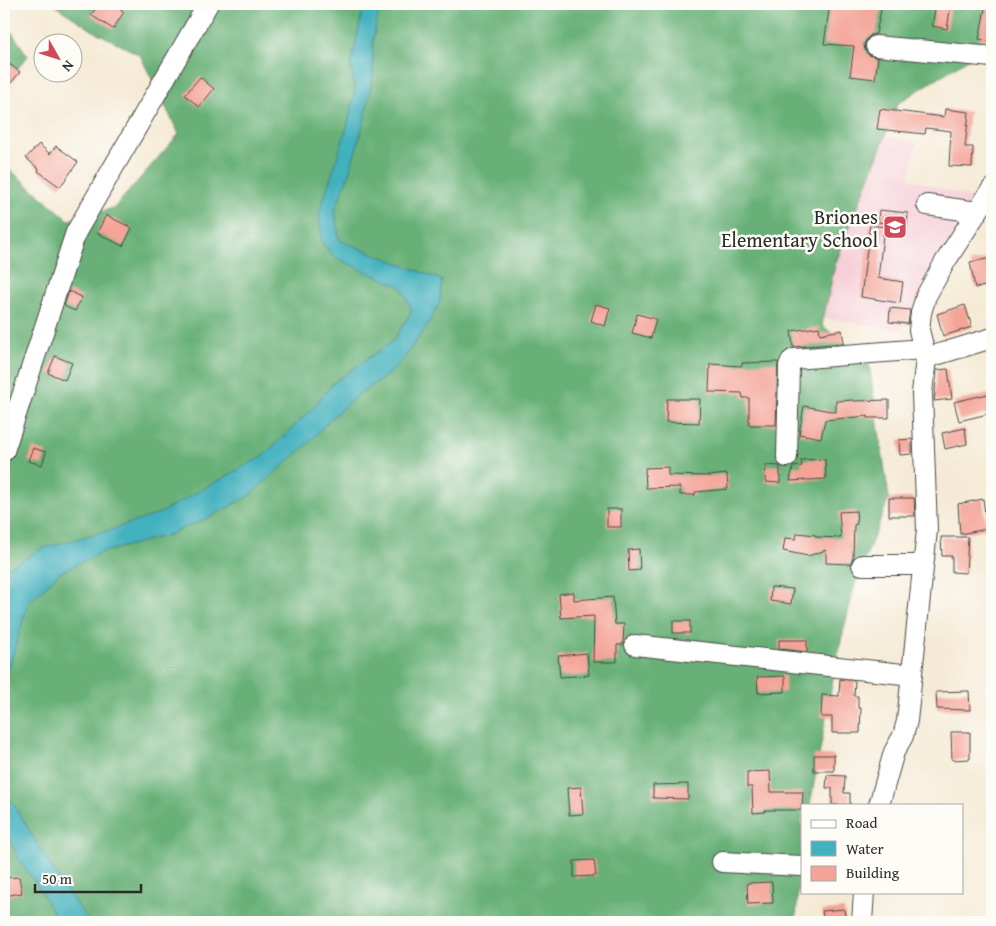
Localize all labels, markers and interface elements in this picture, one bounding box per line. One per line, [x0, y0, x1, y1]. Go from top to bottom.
north arrow [32, 32, 82, 82]
text: N [57, 56, 79, 77]
place label: Briones Elementary School [721, 202, 878, 254]
school or university icon: Briones Elementary School [882, 214, 908, 240]
legend [801, 804, 964, 894]
text: Road [846, 812, 877, 833]
text: Water [846, 838, 884, 859]
scale bar [35, 861, 141, 893]
text: Building [846, 862, 900, 883]
text: 50 m [42, 868, 73, 889]

